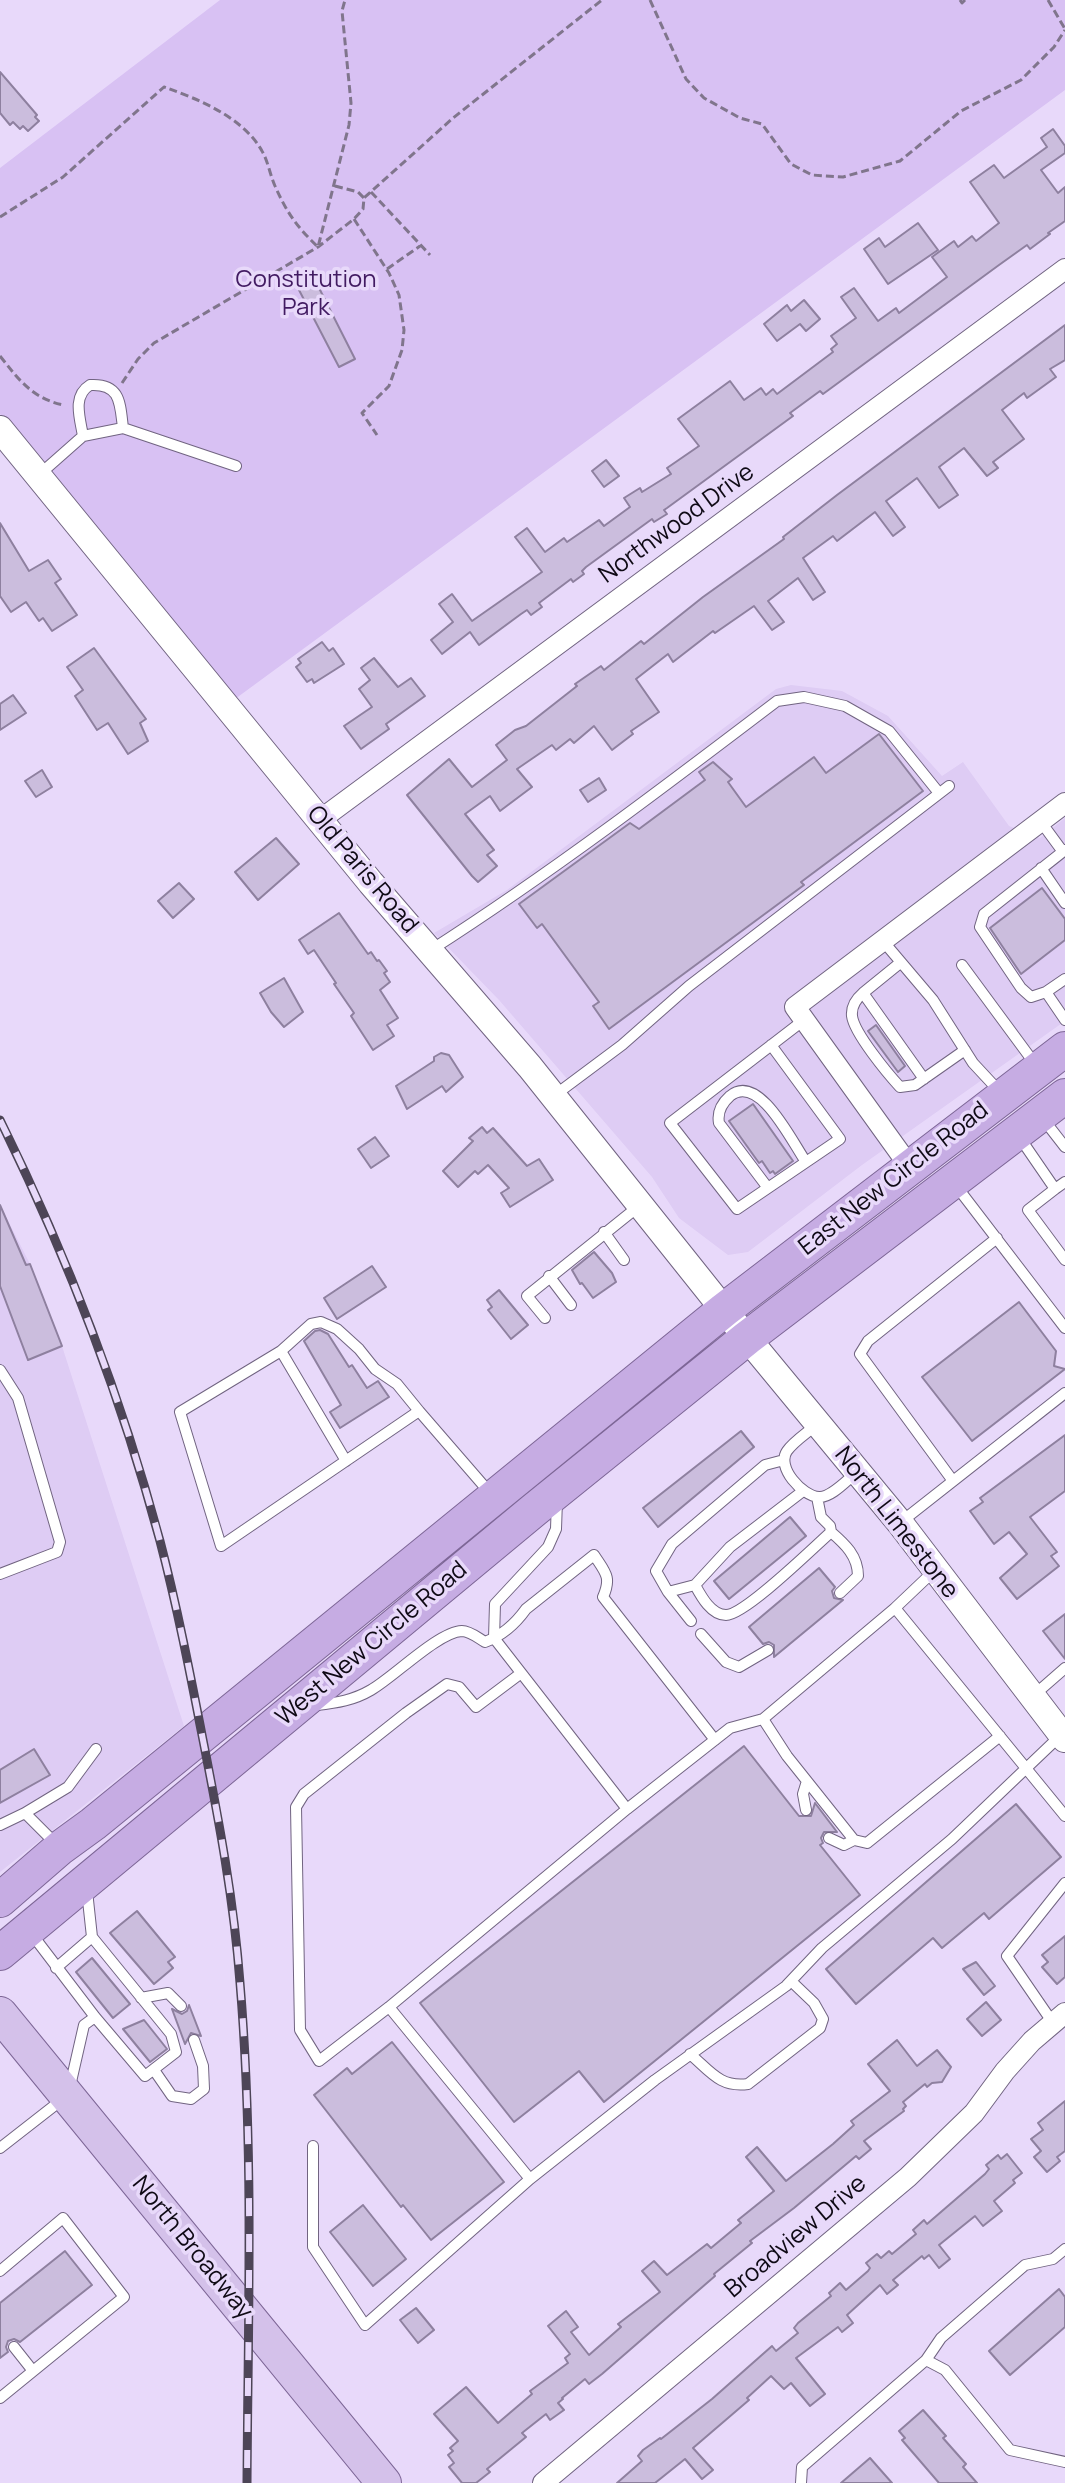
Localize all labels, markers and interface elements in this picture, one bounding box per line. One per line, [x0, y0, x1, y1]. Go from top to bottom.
park label: Constitution Park [236, 266, 376, 322]
street label: Northwood Drive [594, 458, 760, 590]
street label: Old Paris Road [300, 800, 424, 940]
street label: East New Circle Road [793, 1096, 995, 1262]
street label: North Limestone [828, 1442, 964, 1604]
street label: West New Circle Road [271, 1556, 473, 1732]
street label: Broadview Drive [720, 2170, 872, 2304]
street label: North Broadway [125, 2171, 259, 2325]

